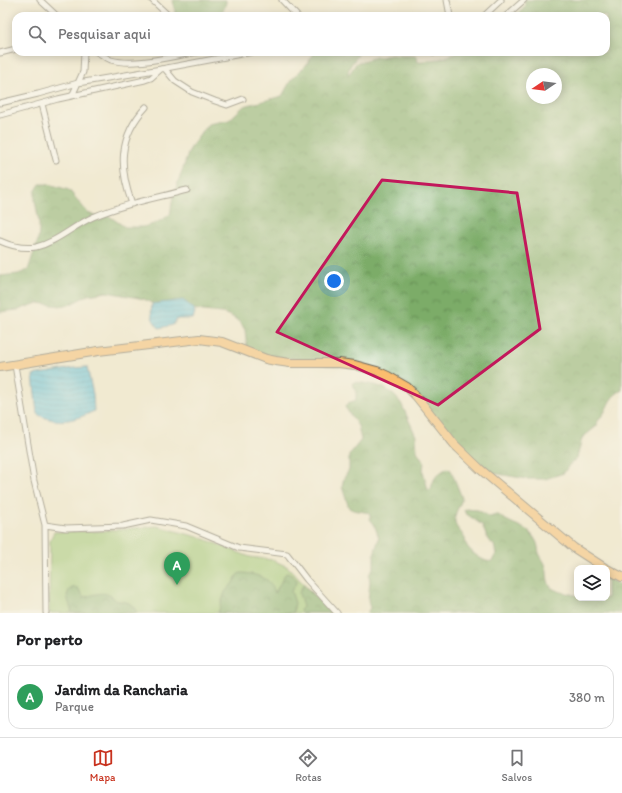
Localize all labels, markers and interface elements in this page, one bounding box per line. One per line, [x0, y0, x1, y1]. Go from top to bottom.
search box [12, 12, 610, 56]
icon: search [26, 23, 48, 45]
text: Pesquisar aqui [58, 25, 151, 43]
north arrow [526, 68, 562, 104]
your location [324, 271, 344, 291]
pin: A [164, 552, 190, 585]
map controls [574, 565, 610, 601]
button: layers [574, 565, 610, 601]
text: Por perto [16, 629, 83, 649]
text: Jardim da Rancharia [55, 681, 188, 699]
text: A [26, 690, 34, 705]
text: 380 m [569, 690, 605, 705]
text: Parque [55, 699, 94, 714]
tab: Mapa [90, 747, 115, 784]
tab: Rotas [295, 747, 322, 784]
tab: Salvos [501, 747, 532, 784]

